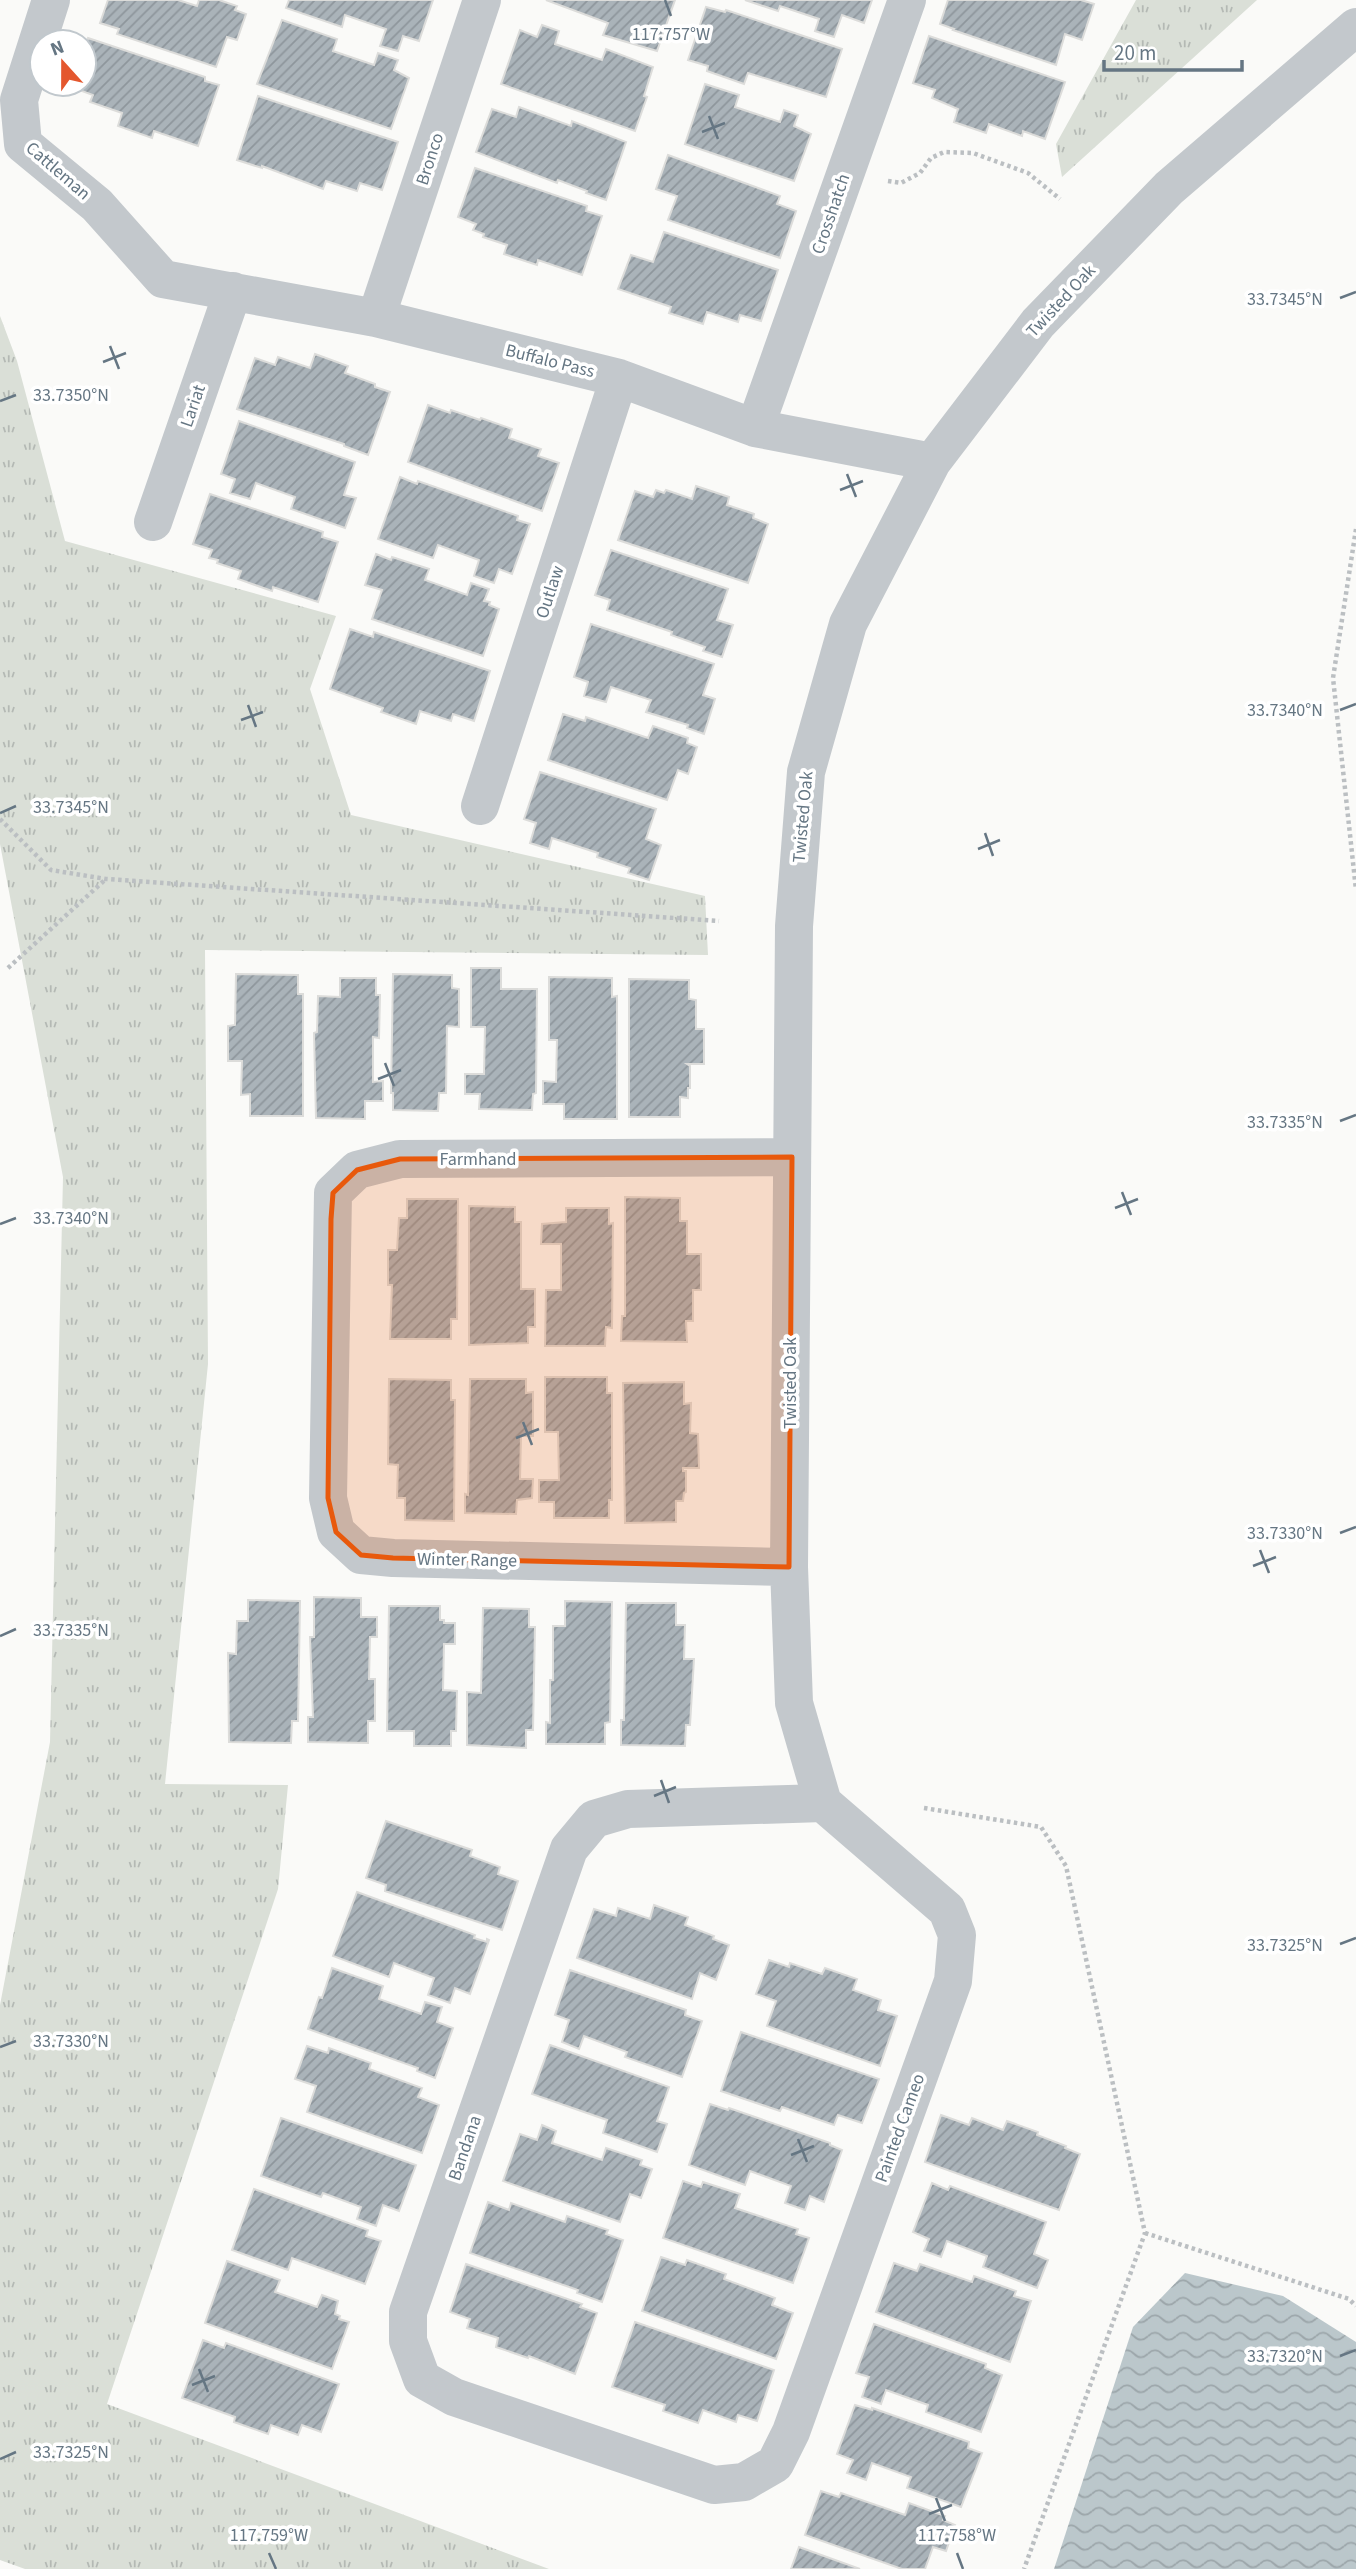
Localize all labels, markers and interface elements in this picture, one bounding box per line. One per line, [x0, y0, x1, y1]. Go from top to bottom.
text: 117.757°W [632, 22, 710, 47]
north arrow [28, 28, 98, 98]
scale bar [1104, 28, 1242, 72]
text: N [47, 34, 68, 63]
text: 20 m [1114, 38, 1156, 68]
street label: Bronco [410, 130, 450, 188]
street label: Cattleman [20, 136, 96, 206]
street label: Crosshatch [806, 170, 856, 258]
street label: Twisted Oak [1021, 259, 1102, 343]
text: 33.7345°N [1247, 287, 1323, 312]
street label: Buffalo Pass [503, 338, 597, 384]
street label: Lariat [174, 381, 212, 431]
text: 33.7350°N [33, 383, 109, 408]
street label: Outlaw [530, 562, 570, 622]
text: 33.7340°N [1247, 698, 1323, 723]
street label: Twisted Oak [787, 770, 819, 864]
text: 33.7345°N [33, 795, 109, 820]
text: 33.7335°N [1247, 1110, 1323, 1135]
street label: Farmhand [439, 1147, 517, 1172]
text: 33.7340°N [33, 1206, 109, 1231]
street label: Twisted Oak [778, 1337, 803, 1429]
text: 33.7330°N [1247, 1521, 1323, 1546]
street label: Winter Range [417, 1547, 517, 1573]
text: 33.7335°N [33, 1618, 109, 1643]
text: 33.7325°N [1247, 1933, 1323, 1958]
text: 33.7330°N [33, 2029, 109, 2054]
street label: Painted Cameo [869, 2070, 931, 2186]
street label: Bandana [442, 2112, 488, 2184]
text: 33.7320°N [1247, 2344, 1323, 2369]
text: 33.7325°N [33, 2440, 109, 2465]
text: 117.759°W [230, 2523, 308, 2548]
text: 117.758°W [918, 2523, 996, 2548]

